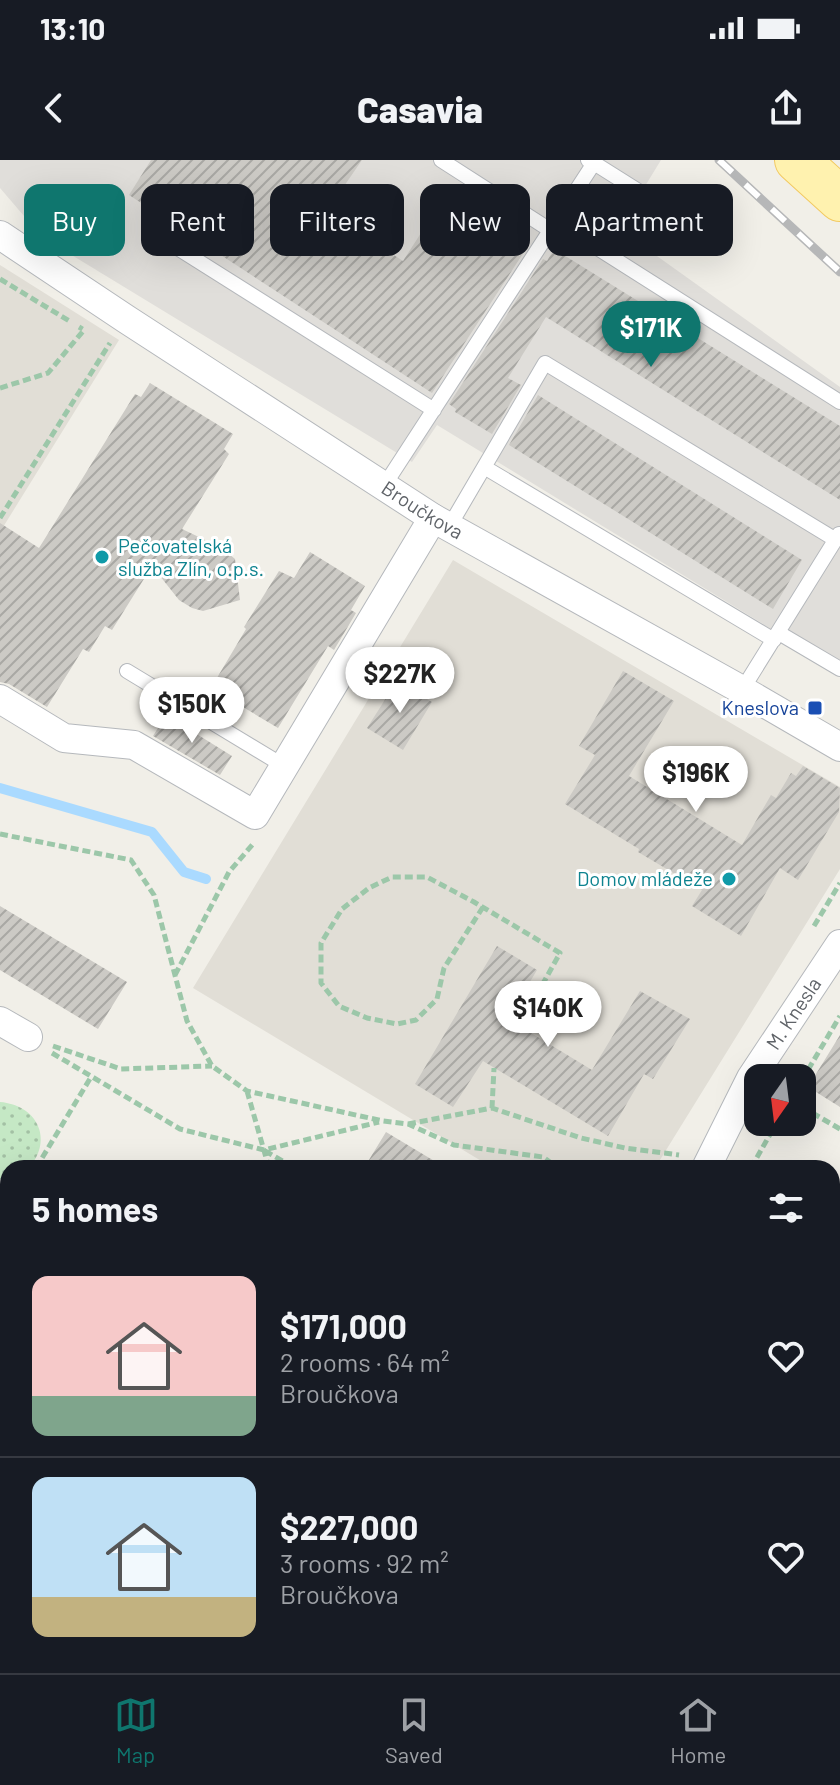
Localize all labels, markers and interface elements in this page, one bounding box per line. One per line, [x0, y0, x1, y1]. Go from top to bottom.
text: 13:10 [40, 10, 105, 46]
icon: back [32, 86, 76, 130]
icon: share [764, 86, 808, 130]
text: Casavia [357, 87, 483, 130]
chip: Buy [24, 184, 125, 256]
chip: Rent [141, 184, 254, 256]
chip: Filters [270, 184, 404, 256]
chip: New [420, 184, 530, 256]
chip: Apartment [546, 184, 733, 256]
pin: $171K [595, 301, 707, 369]
text: $171K [620, 311, 682, 342]
street label: Broučkova [378, 475, 468, 543]
place label: Pečovatelská služba Zlín, o.p.s. [118, 533, 264, 580]
marker: Pečovatelská služba Zlín, o.p.s. [93, 548, 111, 566]
pin: $227K [344, 647, 456, 715]
text: $227K [363, 657, 437, 688]
pin: $150K [136, 677, 248, 745]
text: $150K [157, 687, 227, 718]
place label: Kneslova [721, 695, 799, 719]
marker: Kneslova [806, 699, 824, 717]
pin: $196K [640, 746, 752, 814]
text: $196K [662, 756, 730, 787]
place label: Domov mládeže [577, 866, 713, 890]
marker: Domov mládeže [720, 870, 738, 888]
street label: M. Knesla [760, 972, 826, 1054]
pin: $140K [492, 981, 604, 1049]
text: $140K [513, 991, 583, 1022]
north arrow [744, 1064, 816, 1136]
map controls [744, 1064, 816, 1136]
icon: filters [764, 1186, 808, 1230]
text: 5 homes [32, 1188, 158, 1229]
text: $171,000 [280, 1305, 407, 1346]
icon: home [96, 1308, 192, 1404]
icon: heart [764, 1334, 808, 1378]
text: 2 rooms · 64 m² [280, 1346, 450, 1377]
text: Broučkova [280, 1377, 399, 1408]
text: $227,000 [280, 1506, 418, 1547]
icon: home [96, 1509, 192, 1605]
icon: heart [764, 1535, 808, 1579]
text: 3 rooms · 92 m² [280, 1547, 449, 1578]
text: Broučkova [280, 1578, 399, 1609]
tab: Map [114, 1693, 158, 1767]
tab: Saved [385, 1693, 443, 1767]
tab: Home [670, 1693, 726, 1767]

